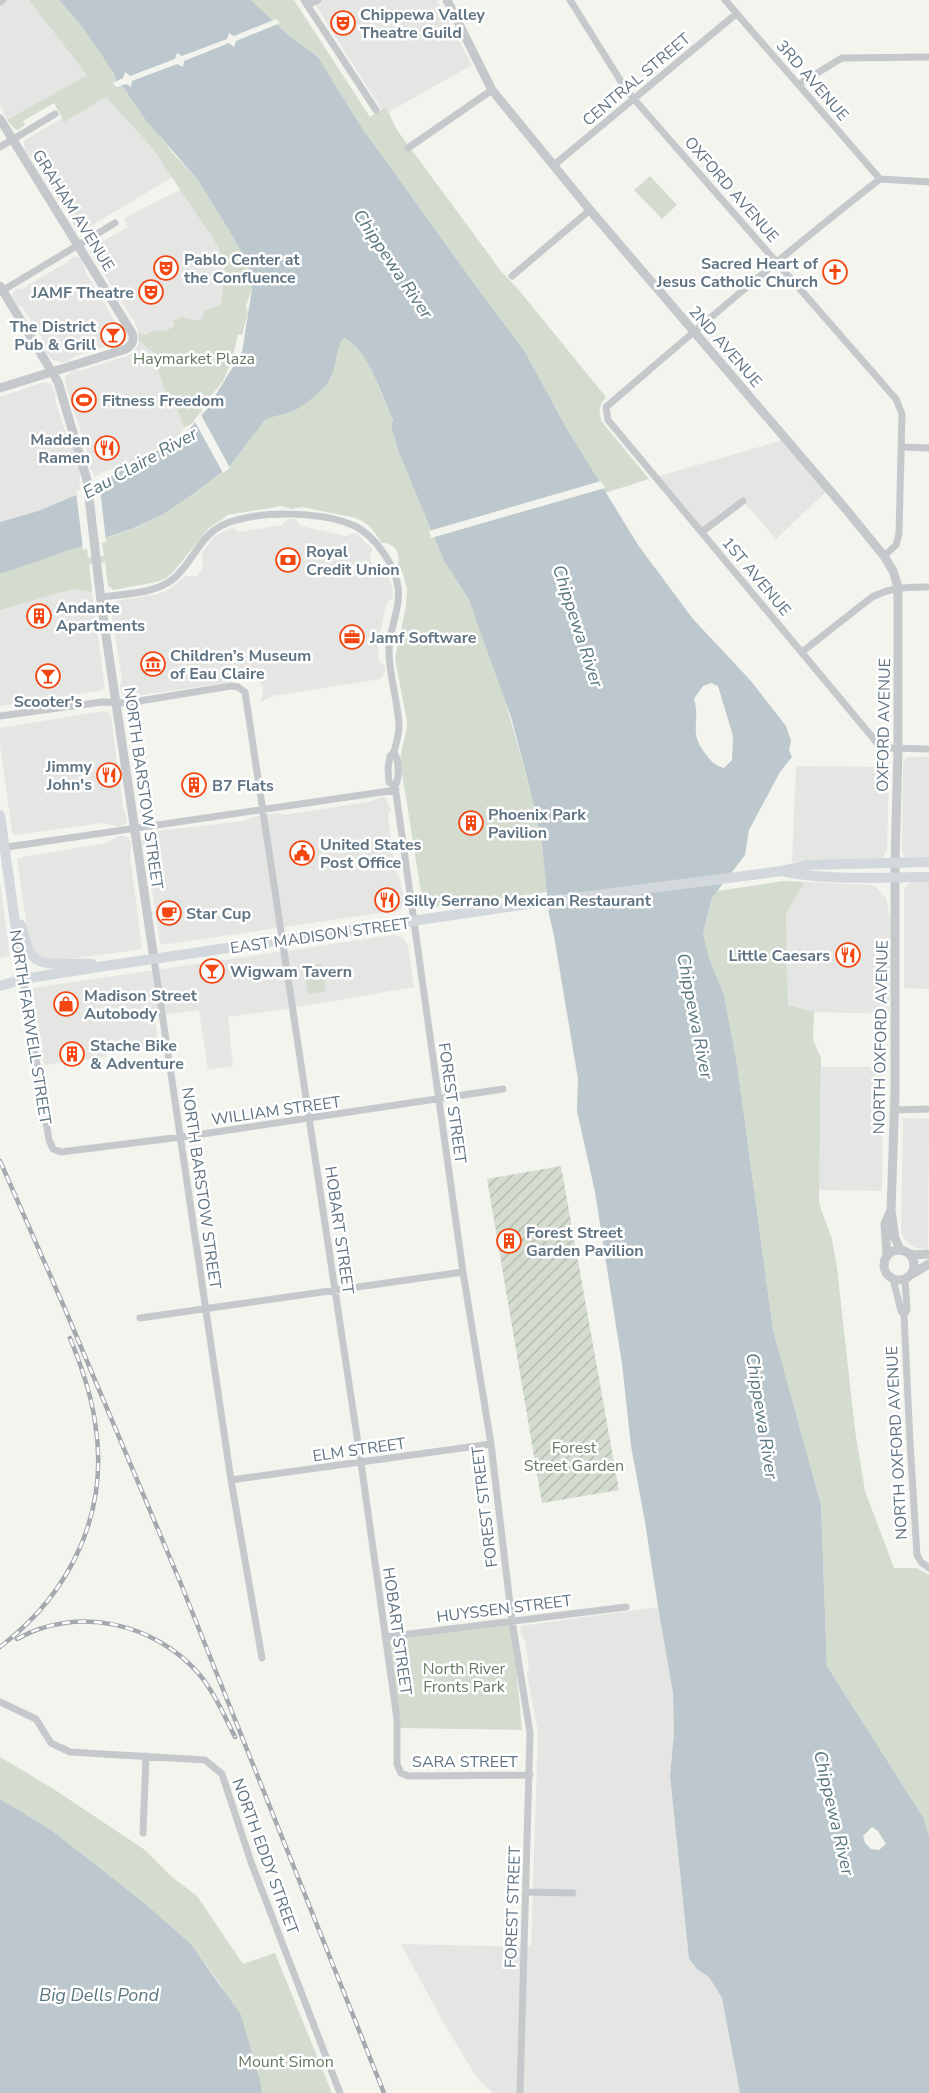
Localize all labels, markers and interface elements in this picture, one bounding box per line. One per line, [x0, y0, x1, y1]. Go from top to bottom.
place label: Chippewa Valley Theatre Guild [360, 4, 485, 44]
theatre icon: Chippewa Valley Theatre Guild [330, 10, 356, 36]
street label: CENTRAL STREET [578, 28, 696, 131]
street label: 3RD AVENUE [771, 36, 853, 126]
street label: OXFORD AVENUE [679, 132, 783, 247]
street label: GRAHAM AVENUE [27, 146, 119, 275]
water label: Chippewa River [347, 204, 439, 324]
place label: Pablo Center at the Confluence [184, 249, 300, 289]
place label: Sacred Heart of Jesus Catholic Church [656, 253, 819, 293]
theatre icon: Pablo Center at the Confluence [153, 255, 179, 281]
church icon: Sacred Heart of Jesus Catholic Church [822, 259, 848, 285]
theatre icon: JAMF Theatre [138, 279, 164, 305]
place label: JAMF Theatre [31, 282, 134, 304]
street label: 2ND AVENUE [684, 301, 767, 392]
place label: The District Pub & Grill [9, 316, 97, 356]
bar icon: The District Pub & Grill [100, 322, 126, 348]
park label: Haymarket Plaza [133, 348, 255, 370]
sports icon: Fitness Freedom [71, 387, 97, 413]
place label: Fitness Freedom [102, 390, 224, 412]
water label: Eau Claire River [78, 421, 202, 504]
place label: Madden Ramen [30, 429, 90, 469]
restaurant icon: Madden Ramen [94, 435, 120, 461]
street label: 1ST AVENUE [717, 532, 796, 621]
place label: Royal Credit Union [306, 541, 400, 581]
bank icon: Royal Credit Union [275, 547, 301, 573]
water label: Chippewa River [547, 562, 609, 691]
place label: Andante Apartments [56, 597, 145, 637]
building icon: Andante Apartments [26, 603, 52, 629]
office icon: Jamf Software [339, 624, 365, 650]
place label: Jamf Software [369, 627, 477, 649]
place label: Children’s Museum of Eau Claire [170, 645, 311, 685]
museum icon: Children’s Museum of Eau Claire [140, 651, 166, 677]
street label: OXFORD AVENUE [872, 658, 896, 792]
bar icon: Scooter's [35, 663, 61, 689]
street label: NORTH BARSTOW STREET [118, 686, 168, 891]
place label: Scooter's [14, 691, 82, 713]
place label: Jimmy John's [45, 756, 93, 796]
restaurant icon: Jimmy John's [96, 762, 122, 788]
building icon: B7 Flats [181, 772, 207, 798]
place label: B7 Flats [212, 775, 274, 797]
place label: Phoenix Park Pavilion [488, 804, 586, 844]
building icon: Phoenix Park Pavilion [458, 810, 484, 836]
place label: United States Post Office [320, 834, 422, 874]
public building icon: United States Post Office [289, 840, 315, 866]
restaurant icon: Silly Serrano Mexican Restaurant [374, 887, 400, 913]
place label: Silly Serrano Mexican Restaurant [404, 890, 652, 912]
cafe icon: Star Cup [156, 900, 182, 926]
place label: Star Cup [186, 903, 251, 925]
street label: EAST MADISON STREET [229, 912, 412, 960]
street label: NORTH FARWELL STREET [4, 928, 56, 1126]
street label: NORTH OXFORD AVENUE [868, 940, 894, 1134]
restaurant icon: Little Caesars [835, 942, 861, 968]
place label: Little Caesars [729, 945, 830, 967]
water label: Chippewa River [671, 951, 719, 1081]
bar icon: Wigwam Tavern [199, 958, 225, 984]
place label: Wigwam Tavern [230, 961, 352, 983]
place label: Madison Street Autobody [84, 985, 198, 1025]
shop icon: Madison Street Autobody [53, 991, 79, 1017]
place label: Stache Bike & Adventure [90, 1035, 184, 1075]
building icon: Stache Bike & Adventure [59, 1041, 85, 1067]
street label: FOREST STREET [433, 1041, 471, 1165]
street label: NORTH BARSTOW STREET [176, 1086, 226, 1291]
street label: WILLIAM STREET [210, 1091, 343, 1131]
street label: HOBART STREET [319, 1165, 359, 1296]
place label: Forest Street Garden Pavilion [526, 1222, 644, 1262]
building icon: Forest Street Garden Pavilion [496, 1228, 522, 1254]
street label: NORTH OXFORD AVENUE [881, 1345, 913, 1540]
water label: Chippewa River [740, 1351, 784, 1481]
street label: ELM STREET [311, 1433, 407, 1467]
park label: Forest Street Garden [524, 1437, 624, 1477]
street label: FOREST STREET [467, 1445, 503, 1569]
street label: HOBART STREET [377, 1566, 417, 1697]
street label: HUYSSEN STREET [435, 1590, 573, 1628]
park label: North River Fronts Park [423, 1658, 506, 1698]
water label: Chippewa River [808, 1748, 860, 1878]
street label: SARA STREET [412, 1751, 518, 1773]
street label: NORTH EDDY STREET [227, 1775, 304, 1938]
street label: FOREST STREET [500, 1845, 526, 1968]
water label: Big Dells Pond [39, 1983, 160, 2007]
park label: Mount Simon [238, 2051, 334, 2073]

